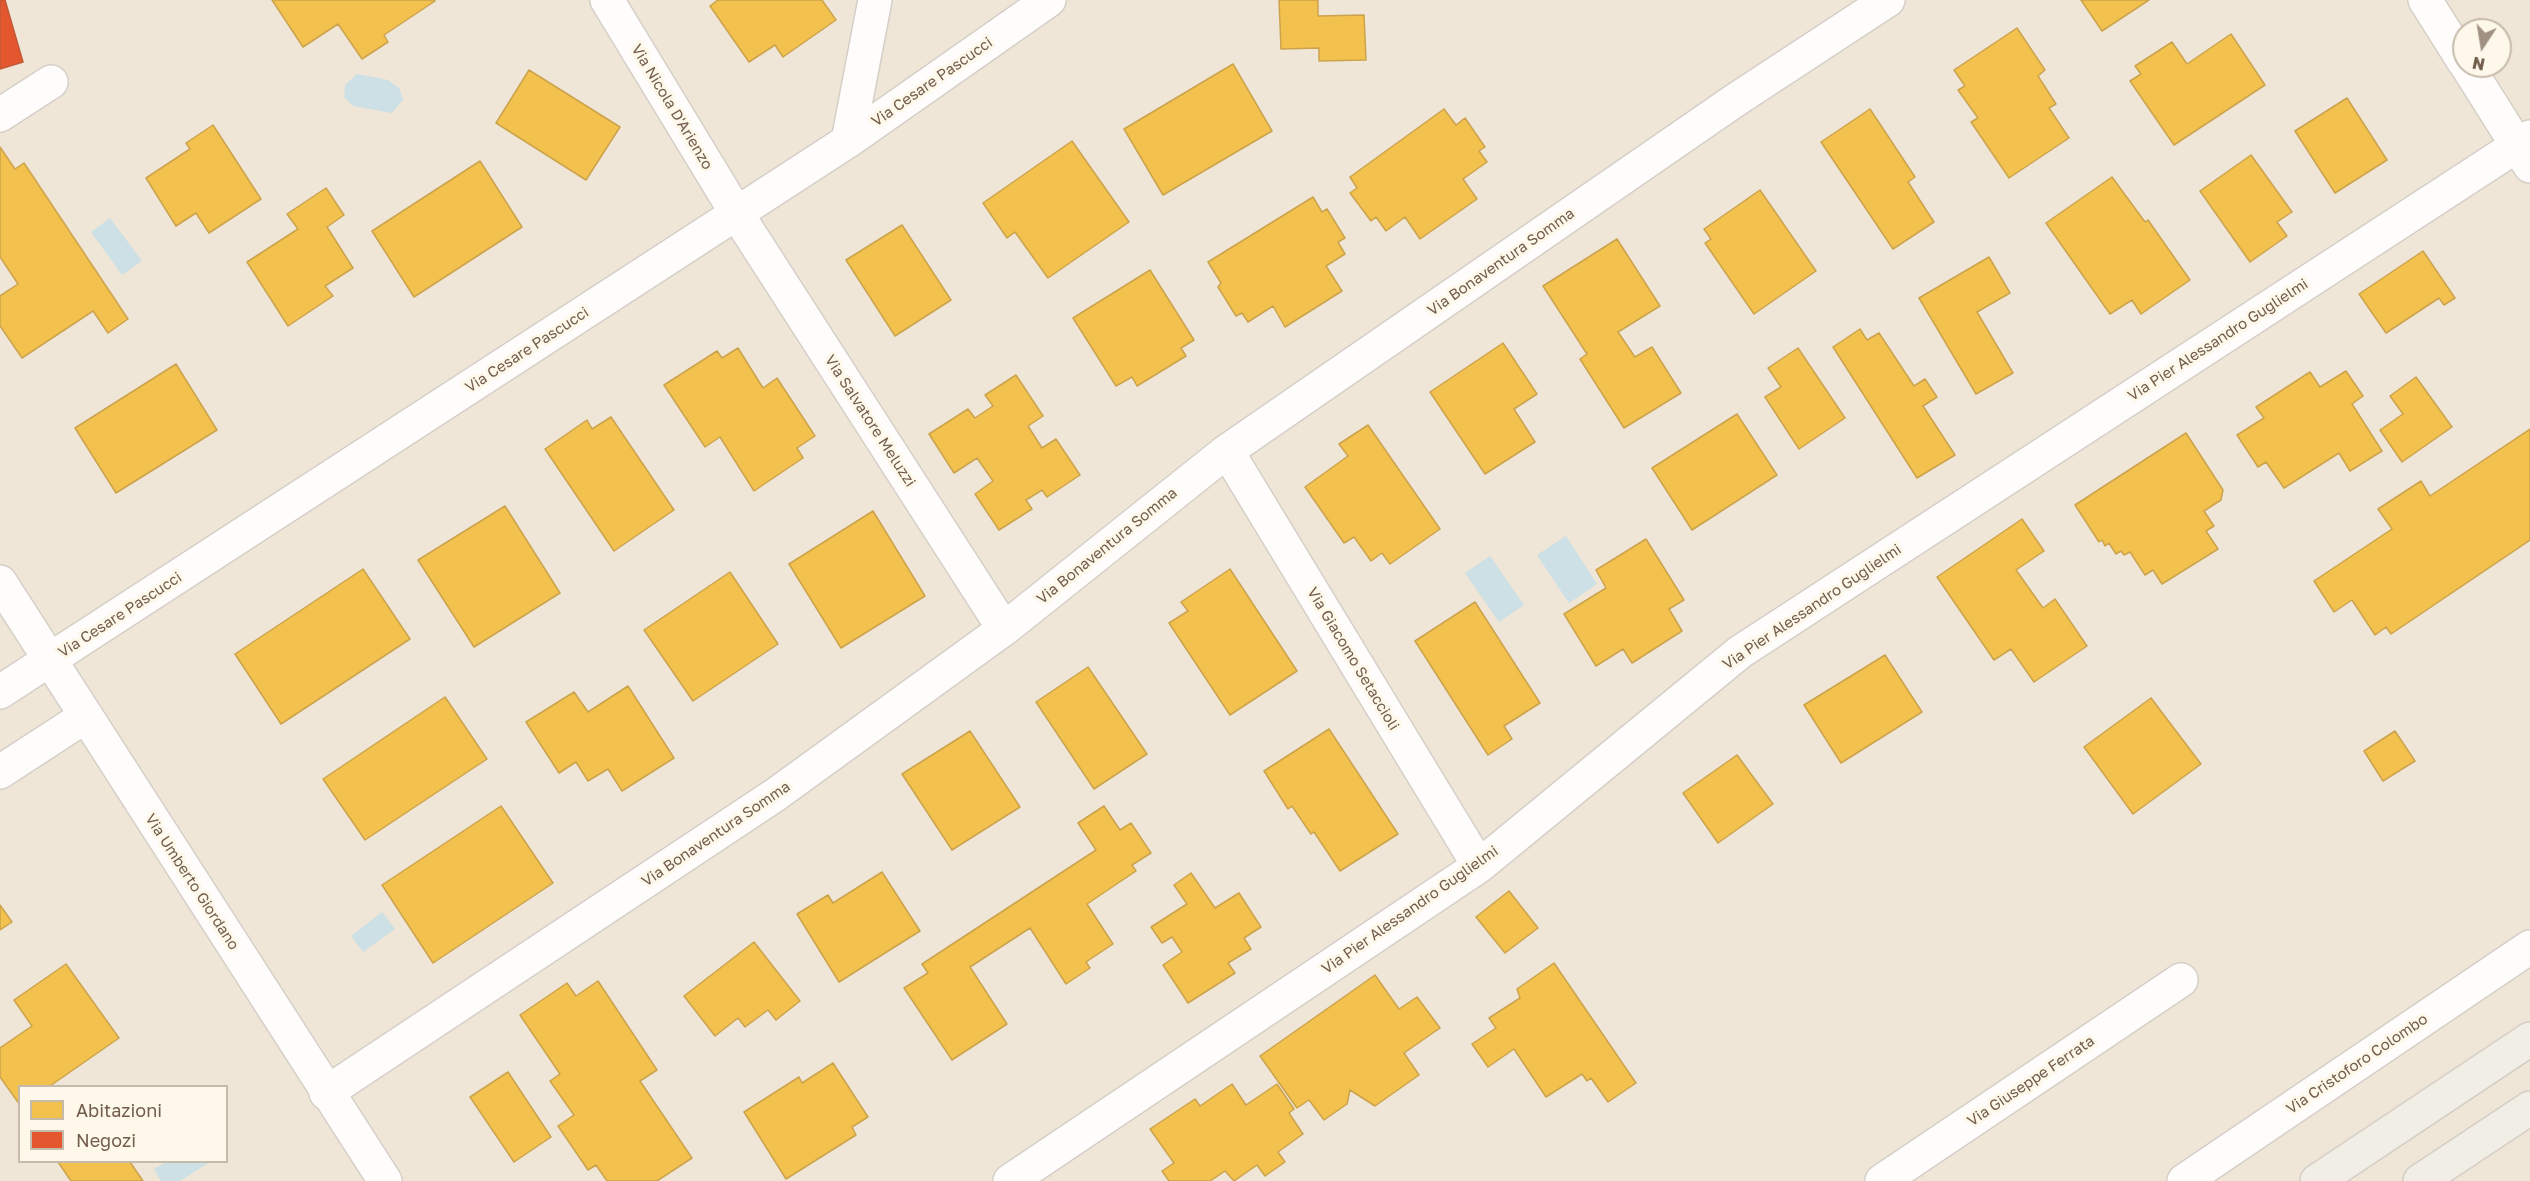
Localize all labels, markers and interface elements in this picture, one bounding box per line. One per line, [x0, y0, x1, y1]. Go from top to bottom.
north arrow [2452, 18, 2512, 78]
street label: Via Cesare Pascucci [868, 33, 996, 131]
street label: Via Nicola D'Arienzo [627, 41, 717, 173]
text: N [2471, 53, 2487, 75]
street label: Via Bonaventura Somma [1424, 204, 1578, 320]
street label: Via Pier Alessandro Guglielmi [2124, 275, 2312, 405]
street label: Via Cesare Pascucci [462, 303, 592, 397]
street label: Via Salvatore Meluzzi [821, 352, 919, 490]
street label: Via Bonaventura Somma [1033, 484, 1181, 608]
street label: Via Pier Alessandro Guglielmi [1719, 540, 1905, 674]
street label: Via Cesare Pascucci [55, 568, 185, 662]
street label: Via Giacomo Setaccioli [1303, 584, 1403, 734]
street label: Via Bonaventura Somma [638, 778, 794, 890]
street label: Via Umberto Giordano [141, 811, 243, 953]
street label: Via Pier Alessandro Guglielmi [1318, 842, 1502, 978]
street label: Via Cristoforo Colombo [2283, 1010, 2431, 1118]
street label: Via Giuseppe Ferrata [1964, 1032, 2098, 1130]
legend [18, 1085, 228, 1163]
text: Abitazioni [76, 1099, 162, 1121]
text: Negozi [76, 1129, 136, 1151]

